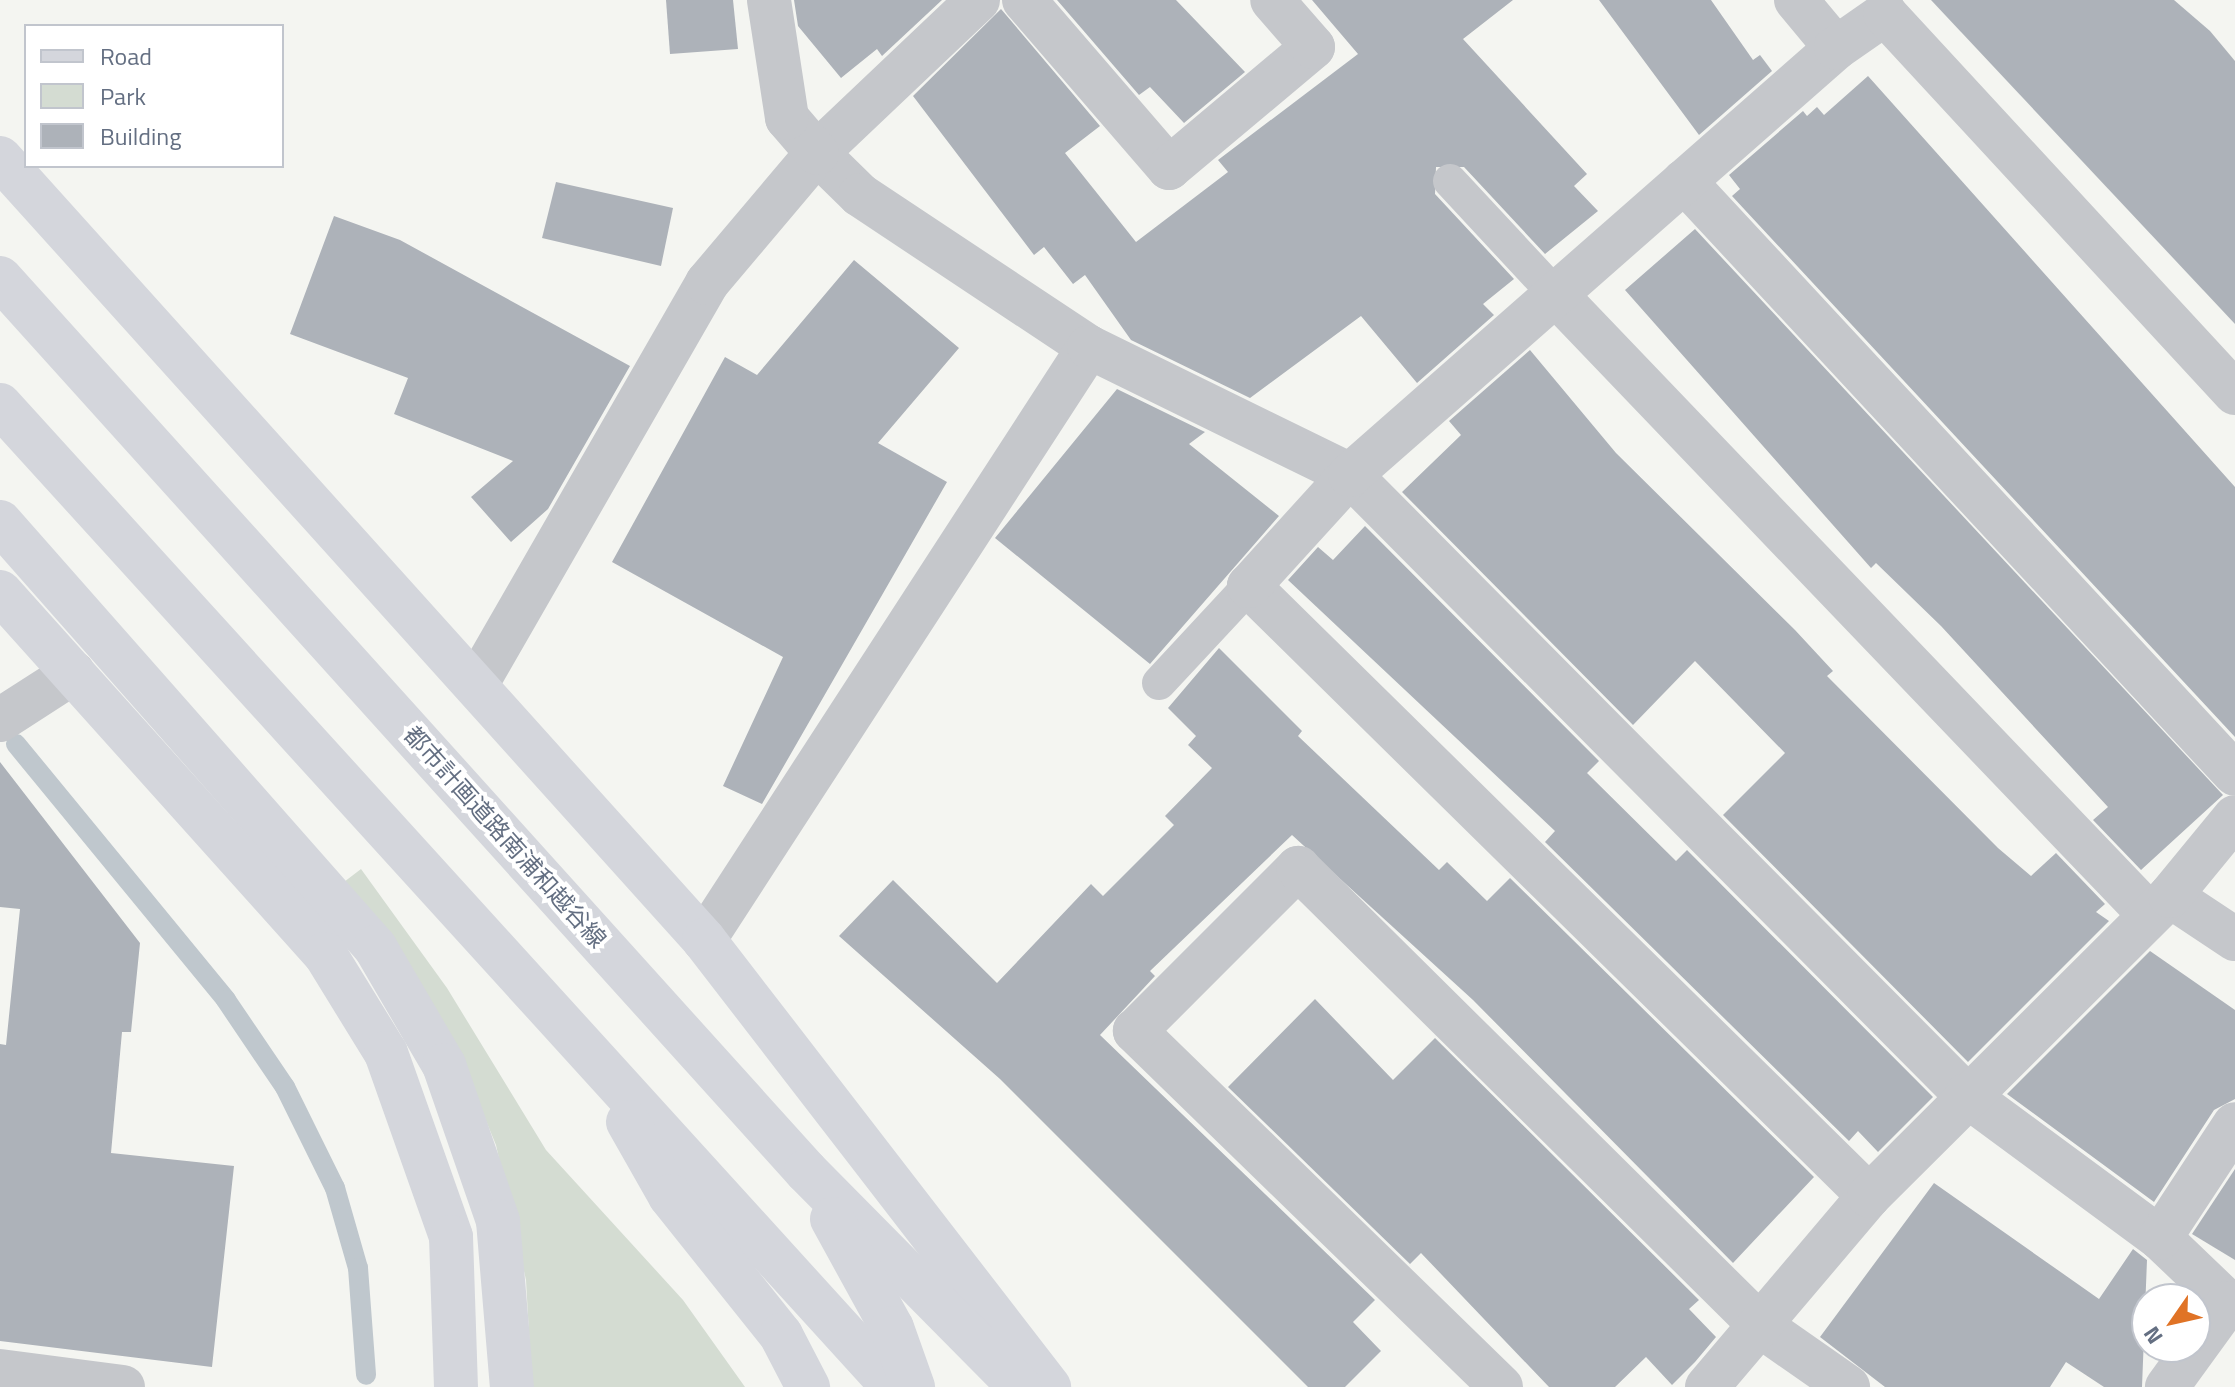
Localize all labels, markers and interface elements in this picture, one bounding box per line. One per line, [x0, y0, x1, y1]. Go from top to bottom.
legend [24, 24, 284, 168]
text: Road [100, 38, 152, 74]
text: Park [100, 78, 146, 114]
text: Building [100, 118, 182, 154]
street label: 都市計画道路南浦和越谷線 [398, 720, 612, 954]
north arrow [2131, 1283, 2211, 1363]
text: N [2134, 1319, 2171, 1351]

